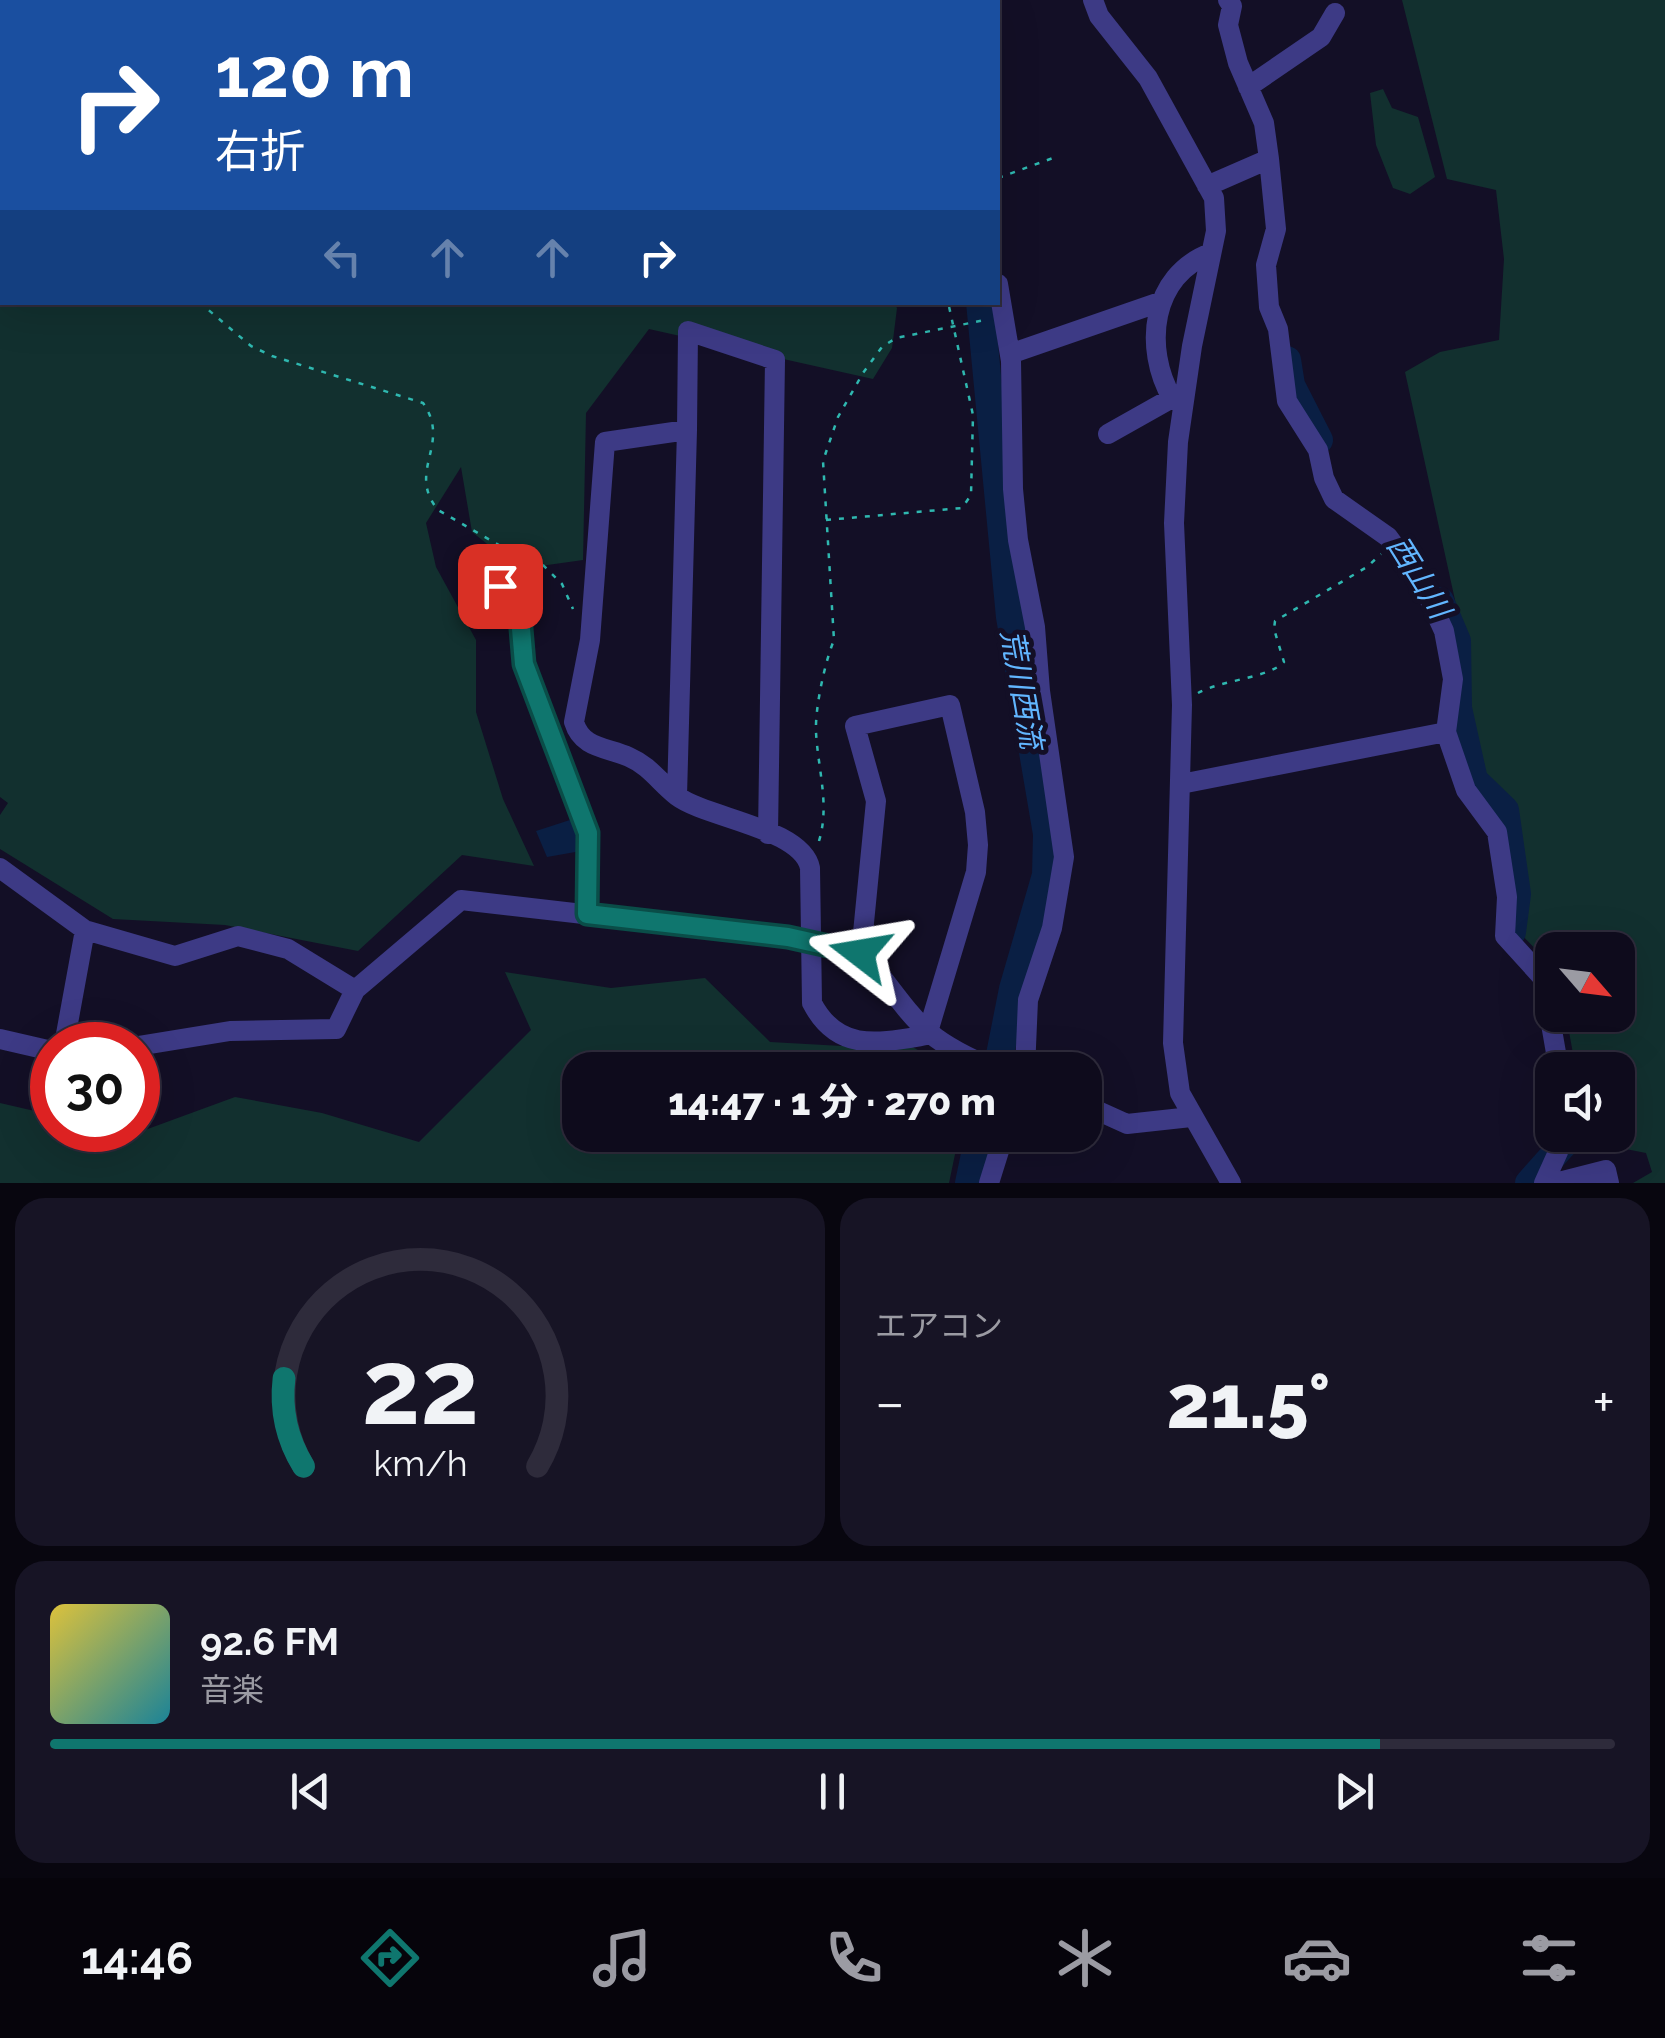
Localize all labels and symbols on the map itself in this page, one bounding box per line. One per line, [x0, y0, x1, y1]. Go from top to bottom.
water label: 西山川 [1380, 530, 1459, 627]
pin [458, 544, 543, 629]
water label: 荒川西流 [994, 627, 1050, 755]
position arrow [808, 901, 912, 1005]
north arrow [1535, 932, 1635, 1032]
speed limit sign: 30 [30, 1022, 160, 1152]

